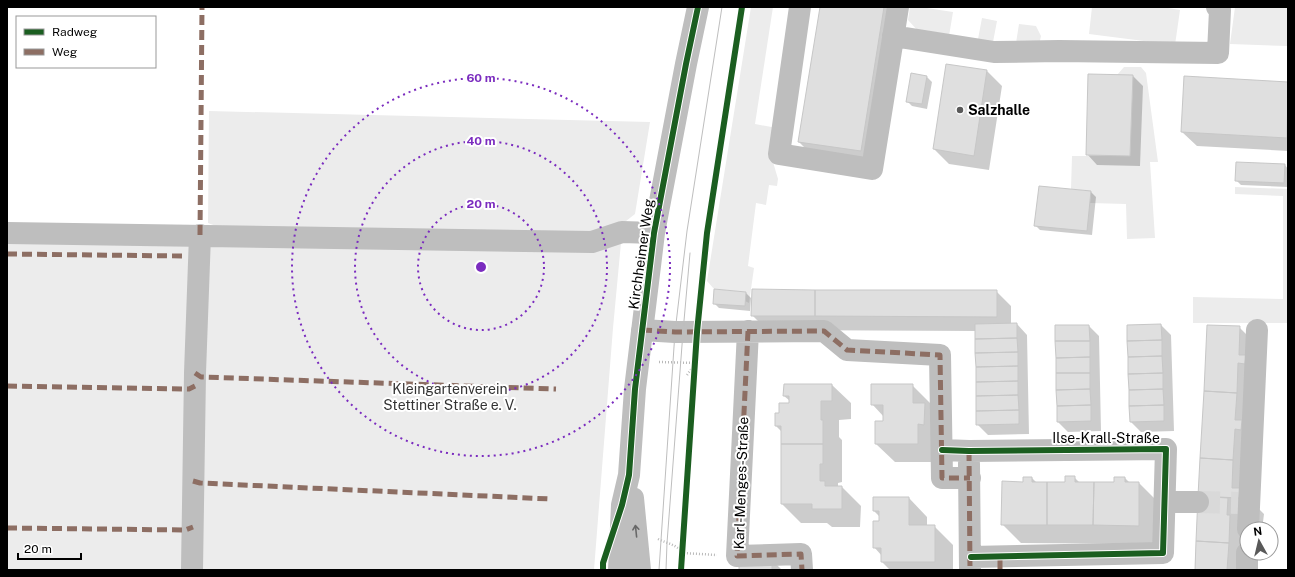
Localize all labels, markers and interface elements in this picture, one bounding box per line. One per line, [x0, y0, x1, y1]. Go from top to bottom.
legend [16, 16, 156, 68]
text: Radweg [52, 25, 97, 39]
text: Weg [52, 45, 77, 59]
text: 60 m [466, 71, 496, 85]
place label: Salzhalle [968, 102, 1030, 118]
marker: Salzhalle [955, 105, 965, 115]
text: 40 m [466, 134, 496, 148]
text: 20 m [467, 197, 496, 211]
street label: Kirchheimer Weg [625, 197, 657, 310]
centre of rings [474, 260, 488, 274]
park label: Kleingartenverein Stettiner Straße e. V. [383, 381, 517, 413]
street label: Karl-Menges-Straße [731, 416, 751, 550]
street label: Ilse-Krall-Straße [1052, 430, 1160, 446]
north arrow [1239, 521, 1279, 561]
one-way arrow [633, 525, 640, 538]
text: N [1253, 525, 1263, 538]
scale bar [18, 535, 81, 561]
text: 20 m [24, 542, 52, 556]

